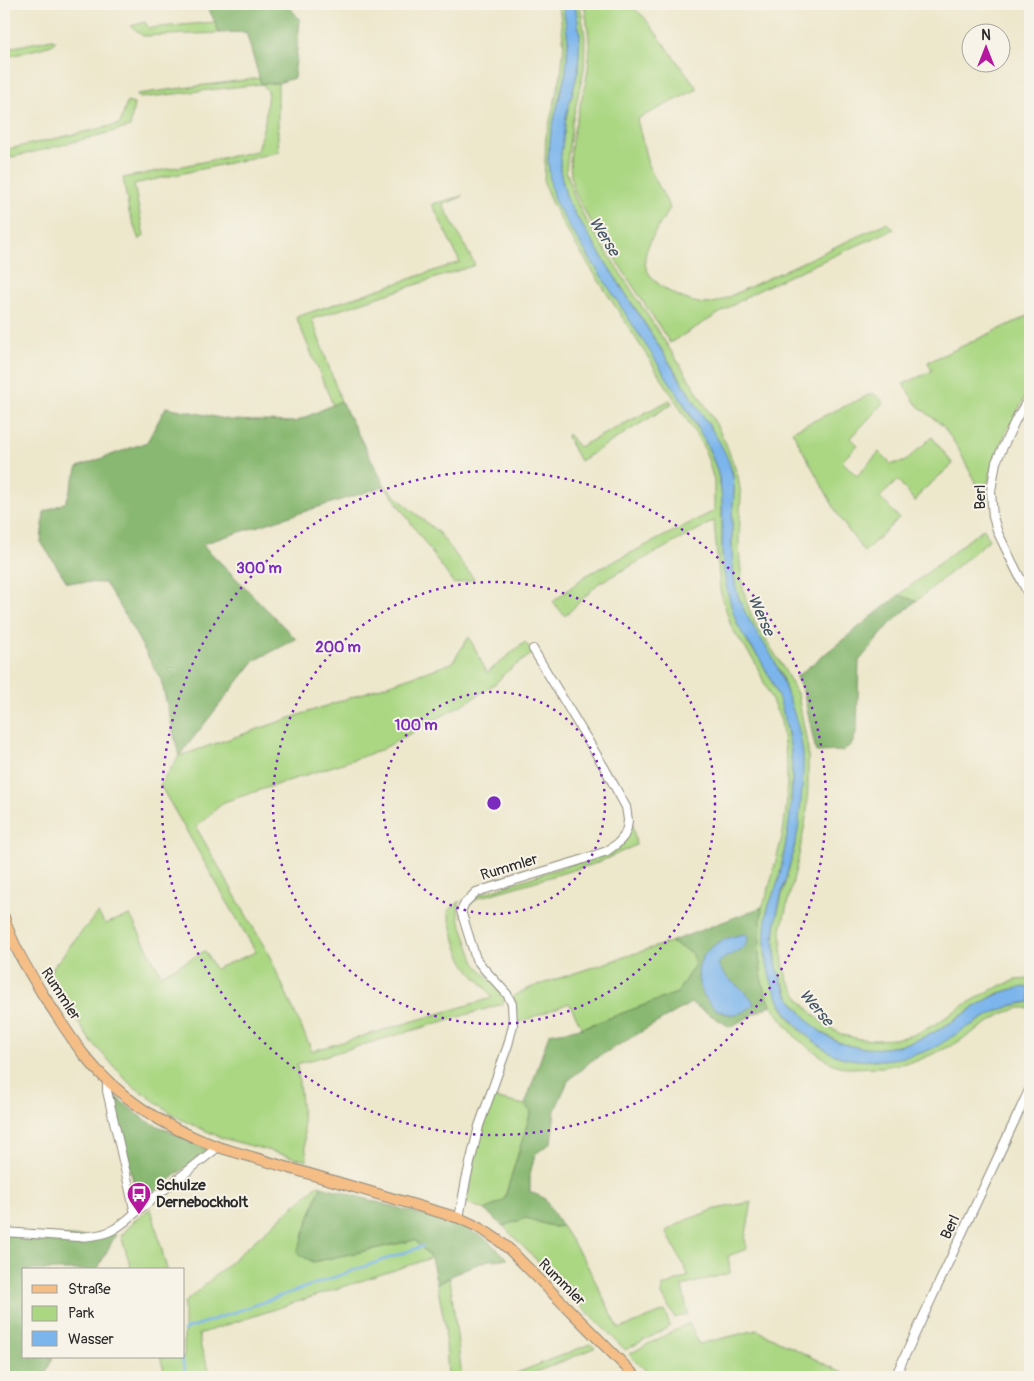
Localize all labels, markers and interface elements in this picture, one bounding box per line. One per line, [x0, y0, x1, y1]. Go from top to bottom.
north arrow [962, 22, 1012, 72]
text: N [981, 27, 991, 44]
water label: Werse [584, 213, 625, 262]
street label: Berl [971, 485, 990, 509]
text: 300 m [236, 559, 282, 578]
water label: Werse [743, 592, 780, 641]
text: 200 m [315, 638, 361, 657]
text: 100 m [395, 716, 437, 735]
centre of rings [485, 794, 503, 812]
street label: Rummler [478, 850, 541, 885]
street label: Rummler [37, 964, 85, 1025]
water label: Werse [795, 985, 839, 1032]
place label: Schulze Dernebockholt [156, 1176, 249, 1212]
bus stop icon: Schulze Dernebockholt [126, 1181, 152, 1215]
street label: Berl [937, 1212, 964, 1242]
street label: Rummler [534, 1255, 590, 1310]
legend [22, 1268, 185, 1358]
text: Straße [68, 1280, 111, 1299]
text: Park [68, 1304, 95, 1323]
text: Wasser [68, 1330, 115, 1349]

